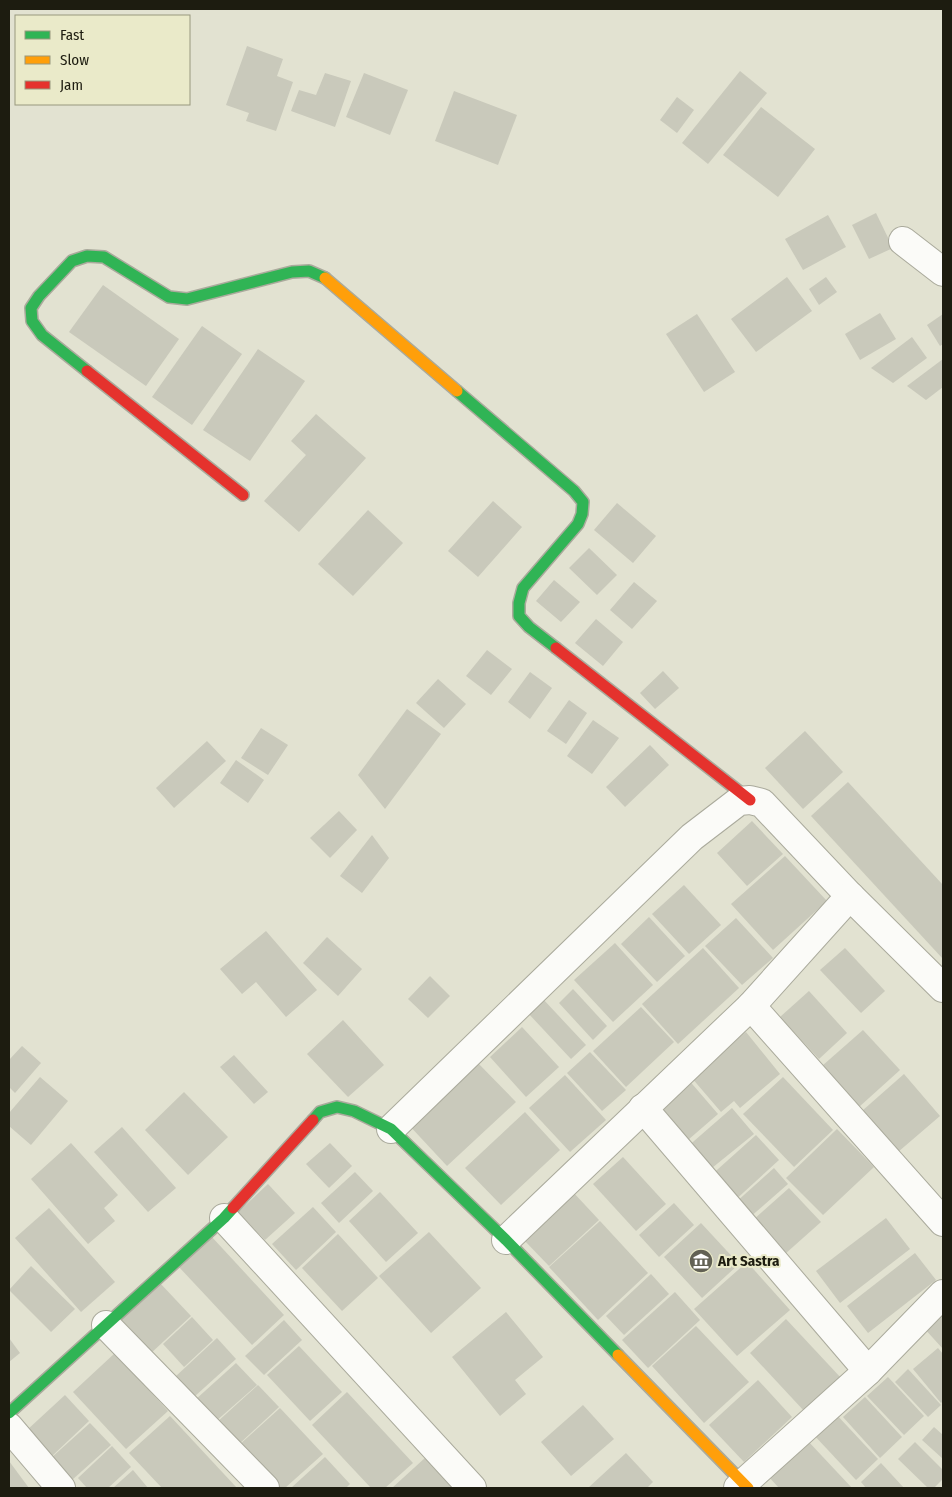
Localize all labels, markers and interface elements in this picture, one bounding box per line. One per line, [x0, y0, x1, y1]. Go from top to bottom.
legend [15, 15, 190, 105]
text: Fast [60, 26, 84, 44]
text: Slow [60, 51, 89, 69]
text: Jam [60, 76, 83, 94]
museum icon: Art Sastra [688, 1248, 714, 1274]
place label: Art Sastra [717, 1252, 780, 1270]

